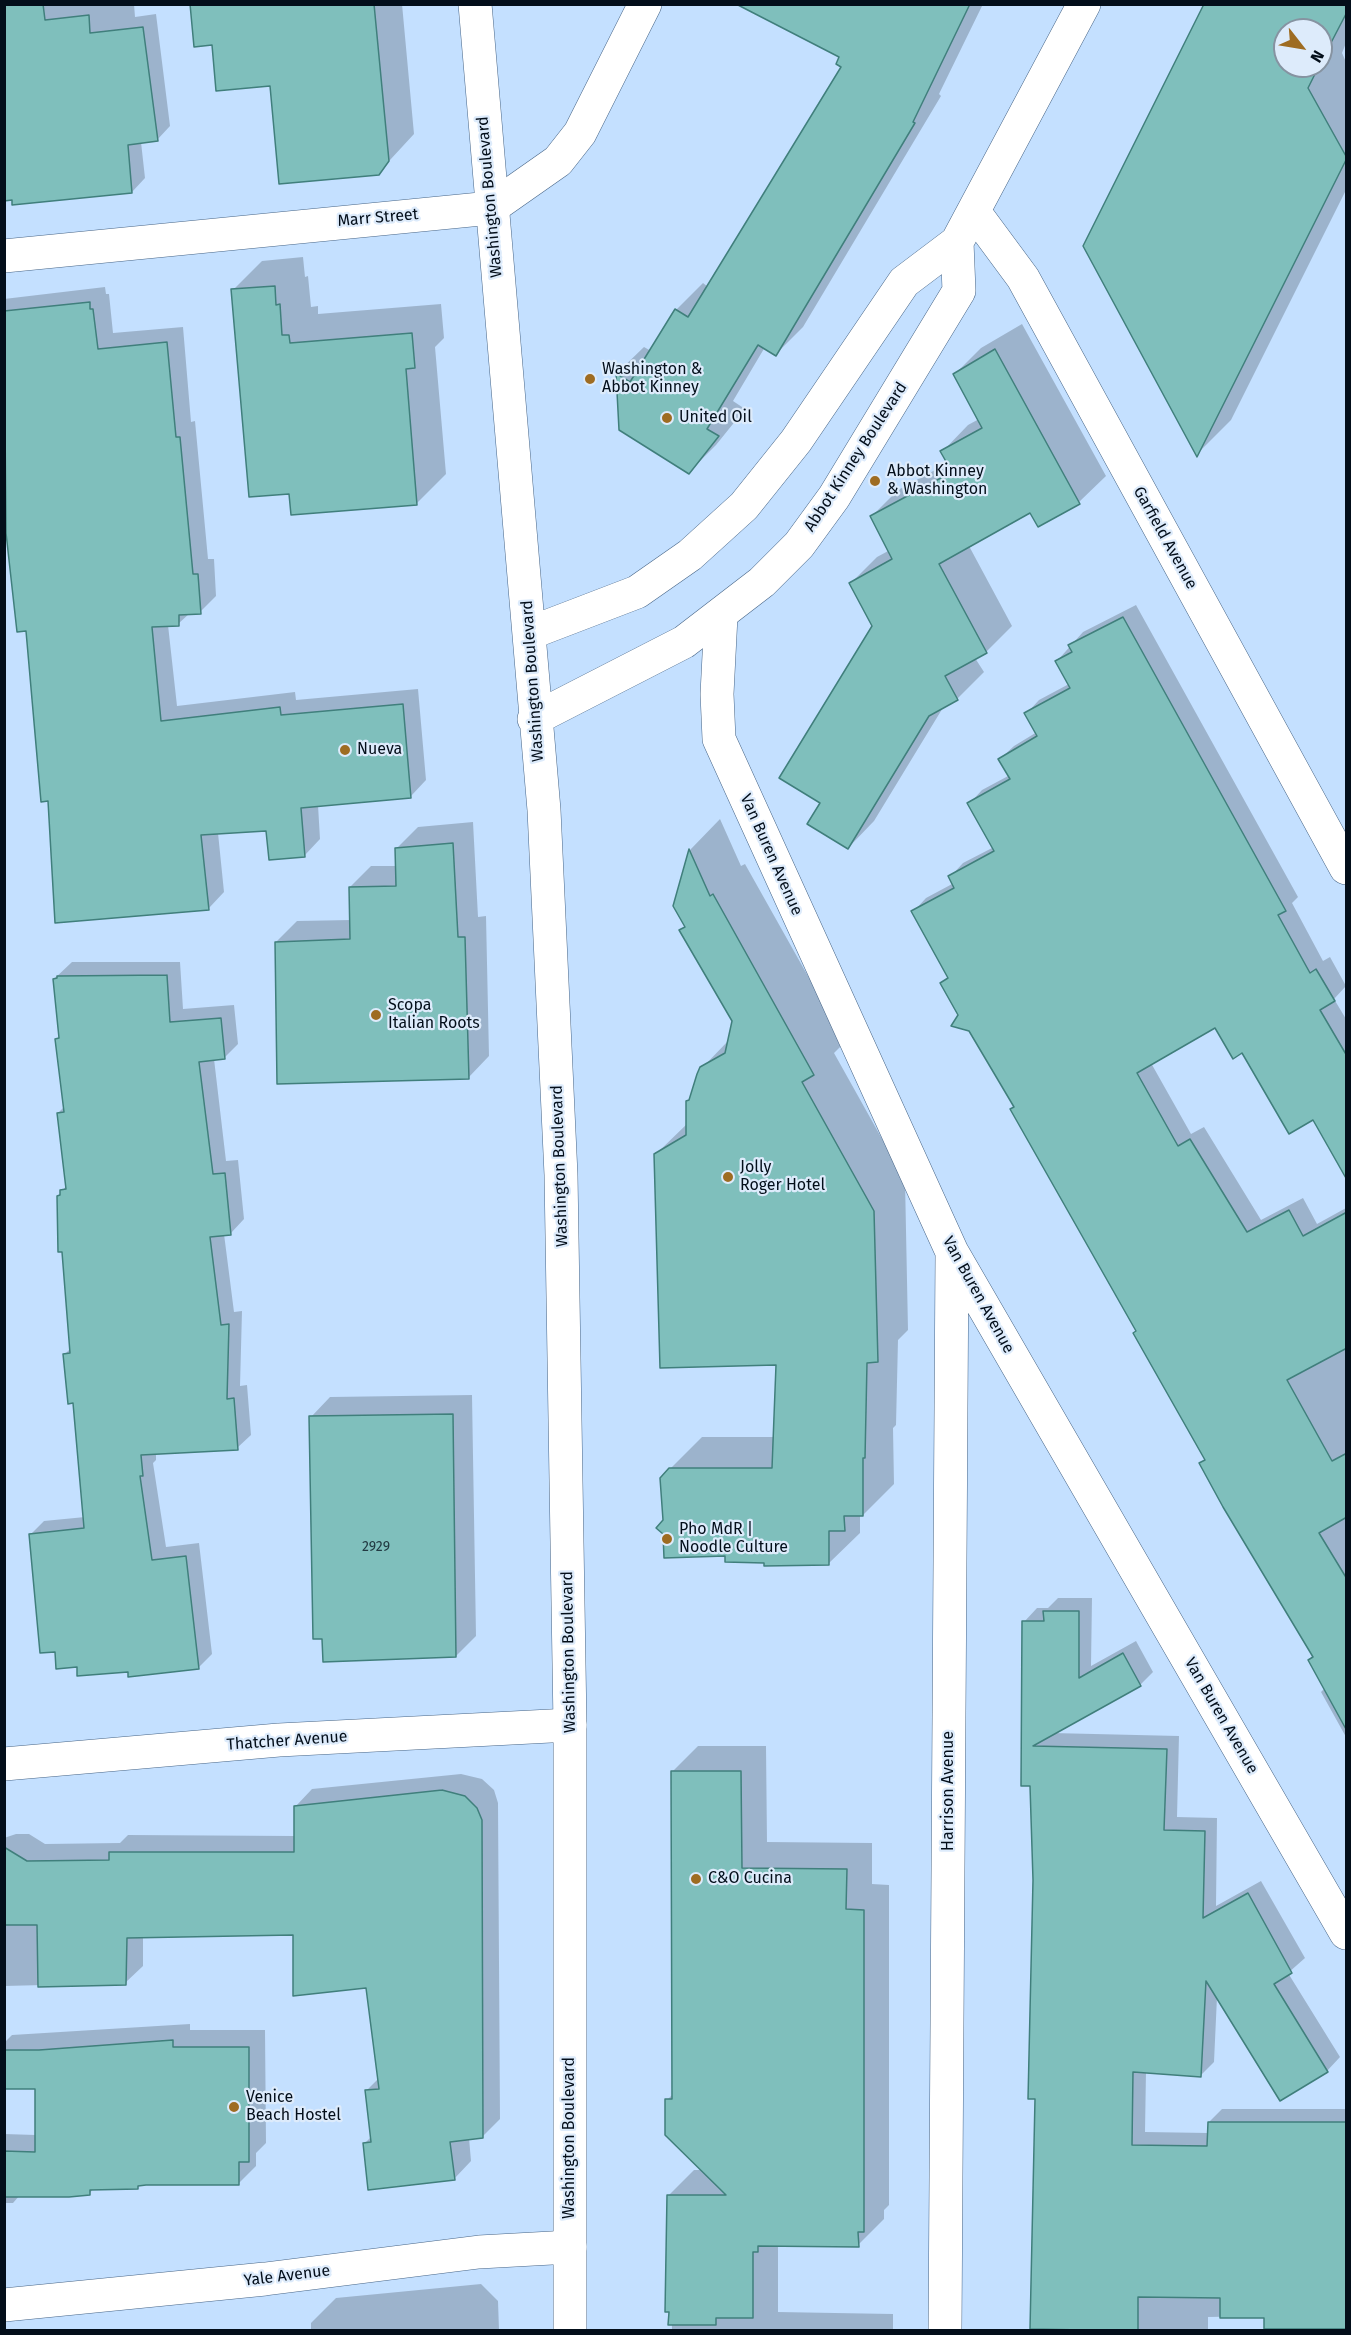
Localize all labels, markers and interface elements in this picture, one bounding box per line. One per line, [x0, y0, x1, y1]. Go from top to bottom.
north arrow [1273, 18, 1333, 78]
text: N [1306, 47, 1328, 66]
street label: Washington Boulevard [473, 115, 507, 279]
street label: Marr Street [337, 205, 419, 231]
place label: Washington & Abbot Kinney [602, 360, 702, 398]
marker: Washington & Abbot Kinney [583, 372, 597, 386]
street label: Abbot Kinney Boulevard [801, 379, 911, 535]
place label: United Oil [679, 408, 752, 428]
marker: United Oil [660, 411, 674, 425]
place label: Abbot Kinney & Washington [887, 462, 987, 500]
marker: Abbot Kinney & Washington [868, 474, 882, 488]
street label: Garfield Avenue [1129, 483, 1201, 593]
street label: Washington Boulevard [518, 599, 548, 763]
place label: Nueva [357, 740, 402, 760]
marker: Nueva [338, 743, 352, 757]
street label: Van Buren Avenue [736, 791, 806, 919]
place label: Scopa Italian Roots [388, 996, 480, 1034]
marker: Scopa Italian Roots [369, 1008, 383, 1022]
street label: Washington Boulevard [548, 1085, 572, 1247]
place label: Jolly Roger Hotel [740, 1158, 825, 1196]
marker: Jolly Roger Hotel [721, 1170, 735, 1184]
street label: Van Buren Avenue [938, 1233, 1018, 1357]
place label: Pho MdR | Noodle Culture [679, 1520, 788, 1558]
marker: Pho MdR | Noodle Culture [660, 1532, 674, 1546]
house number: 2929 [362, 1539, 390, 1555]
street label: Washington Boulevard [558, 1571, 580, 1733]
street label: Van Buren Avenue [1180, 1655, 1262, 1777]
street label: Thatcher Avenue [226, 1727, 348, 1755]
street label: Harrison Avenue [939, 1731, 959, 1851]
place label: C&O Cucina [708, 1869, 792, 1889]
marker: C&O Cucina [689, 1872, 703, 1886]
street label: Washington Boulevard [560, 2057, 580, 2219]
place label: Venice Beach Hostel [246, 2088, 341, 2126]
marker: Venice Beach Hostel [227, 2100, 241, 2114]
street label: Yale Avenue [243, 2261, 331, 2291]

